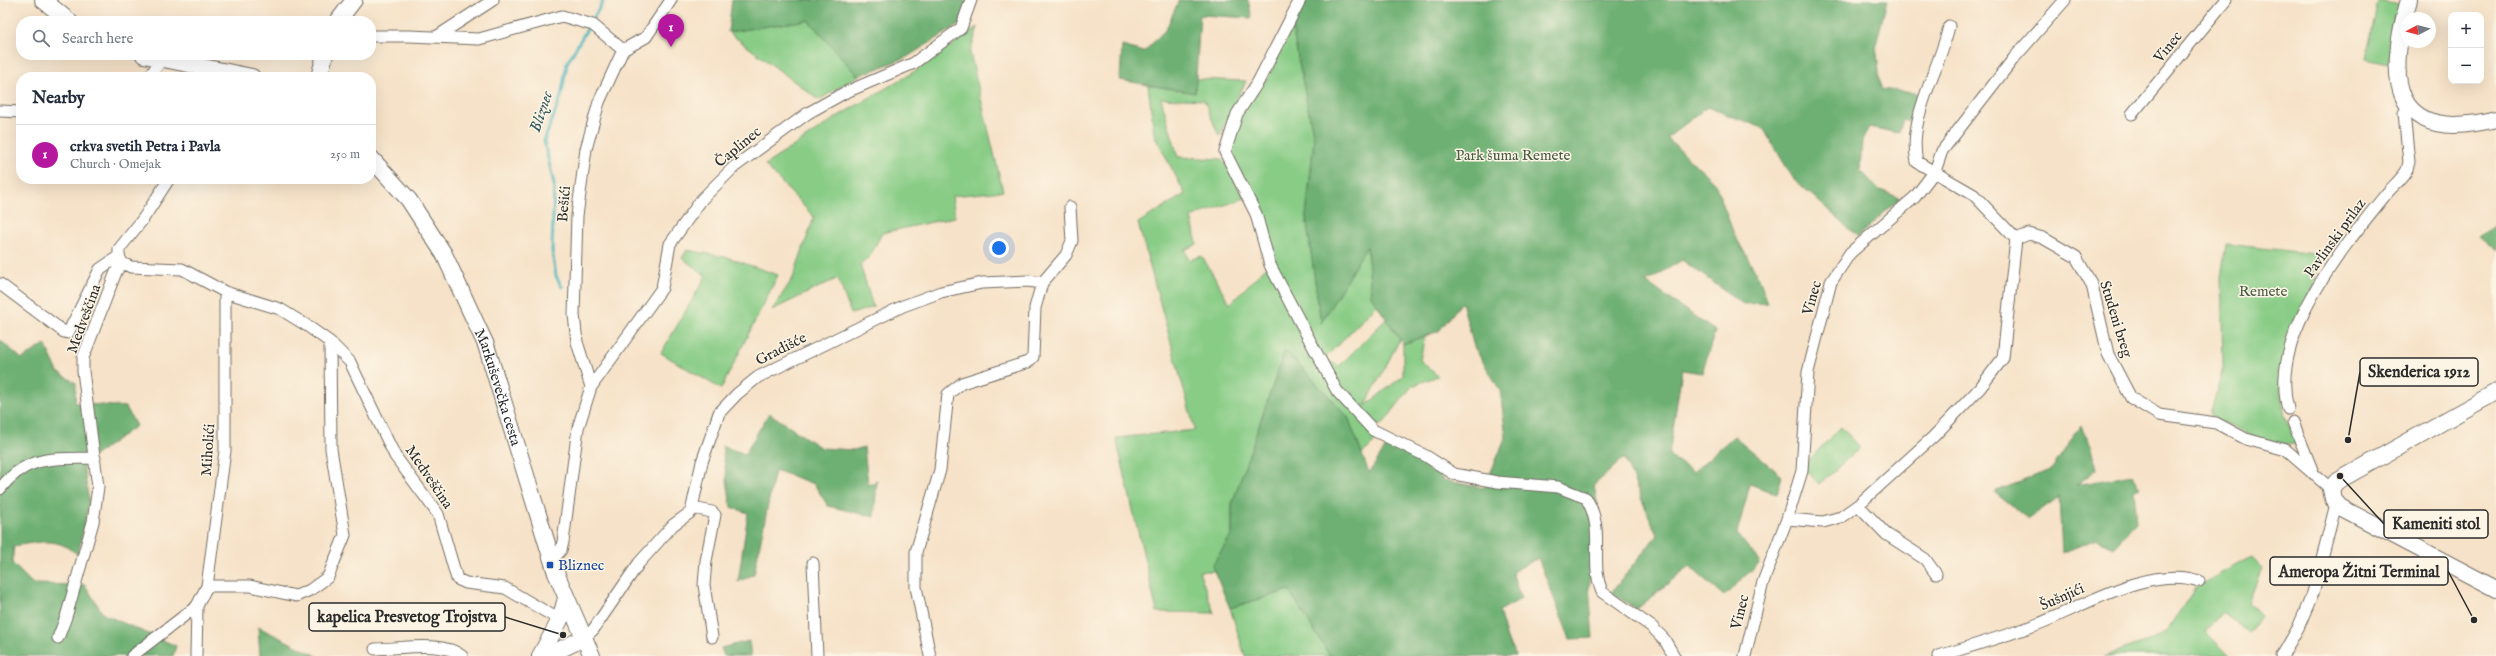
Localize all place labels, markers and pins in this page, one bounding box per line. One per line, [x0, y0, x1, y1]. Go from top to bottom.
pin: 1 [658, 14, 684, 47]
callout: Skenderica 1912 [2360, 358, 2478, 386]
callout: Kameniti stol [2384, 510, 2488, 538]
place label: Bliznec [558, 556, 604, 575]
callout: Ameropa Žitni Terminal [2270, 557, 2448, 585]
marker: Bliznec [545, 560, 555, 570]
callout: kapelica Presvetog Trojstva [309, 603, 505, 631]

